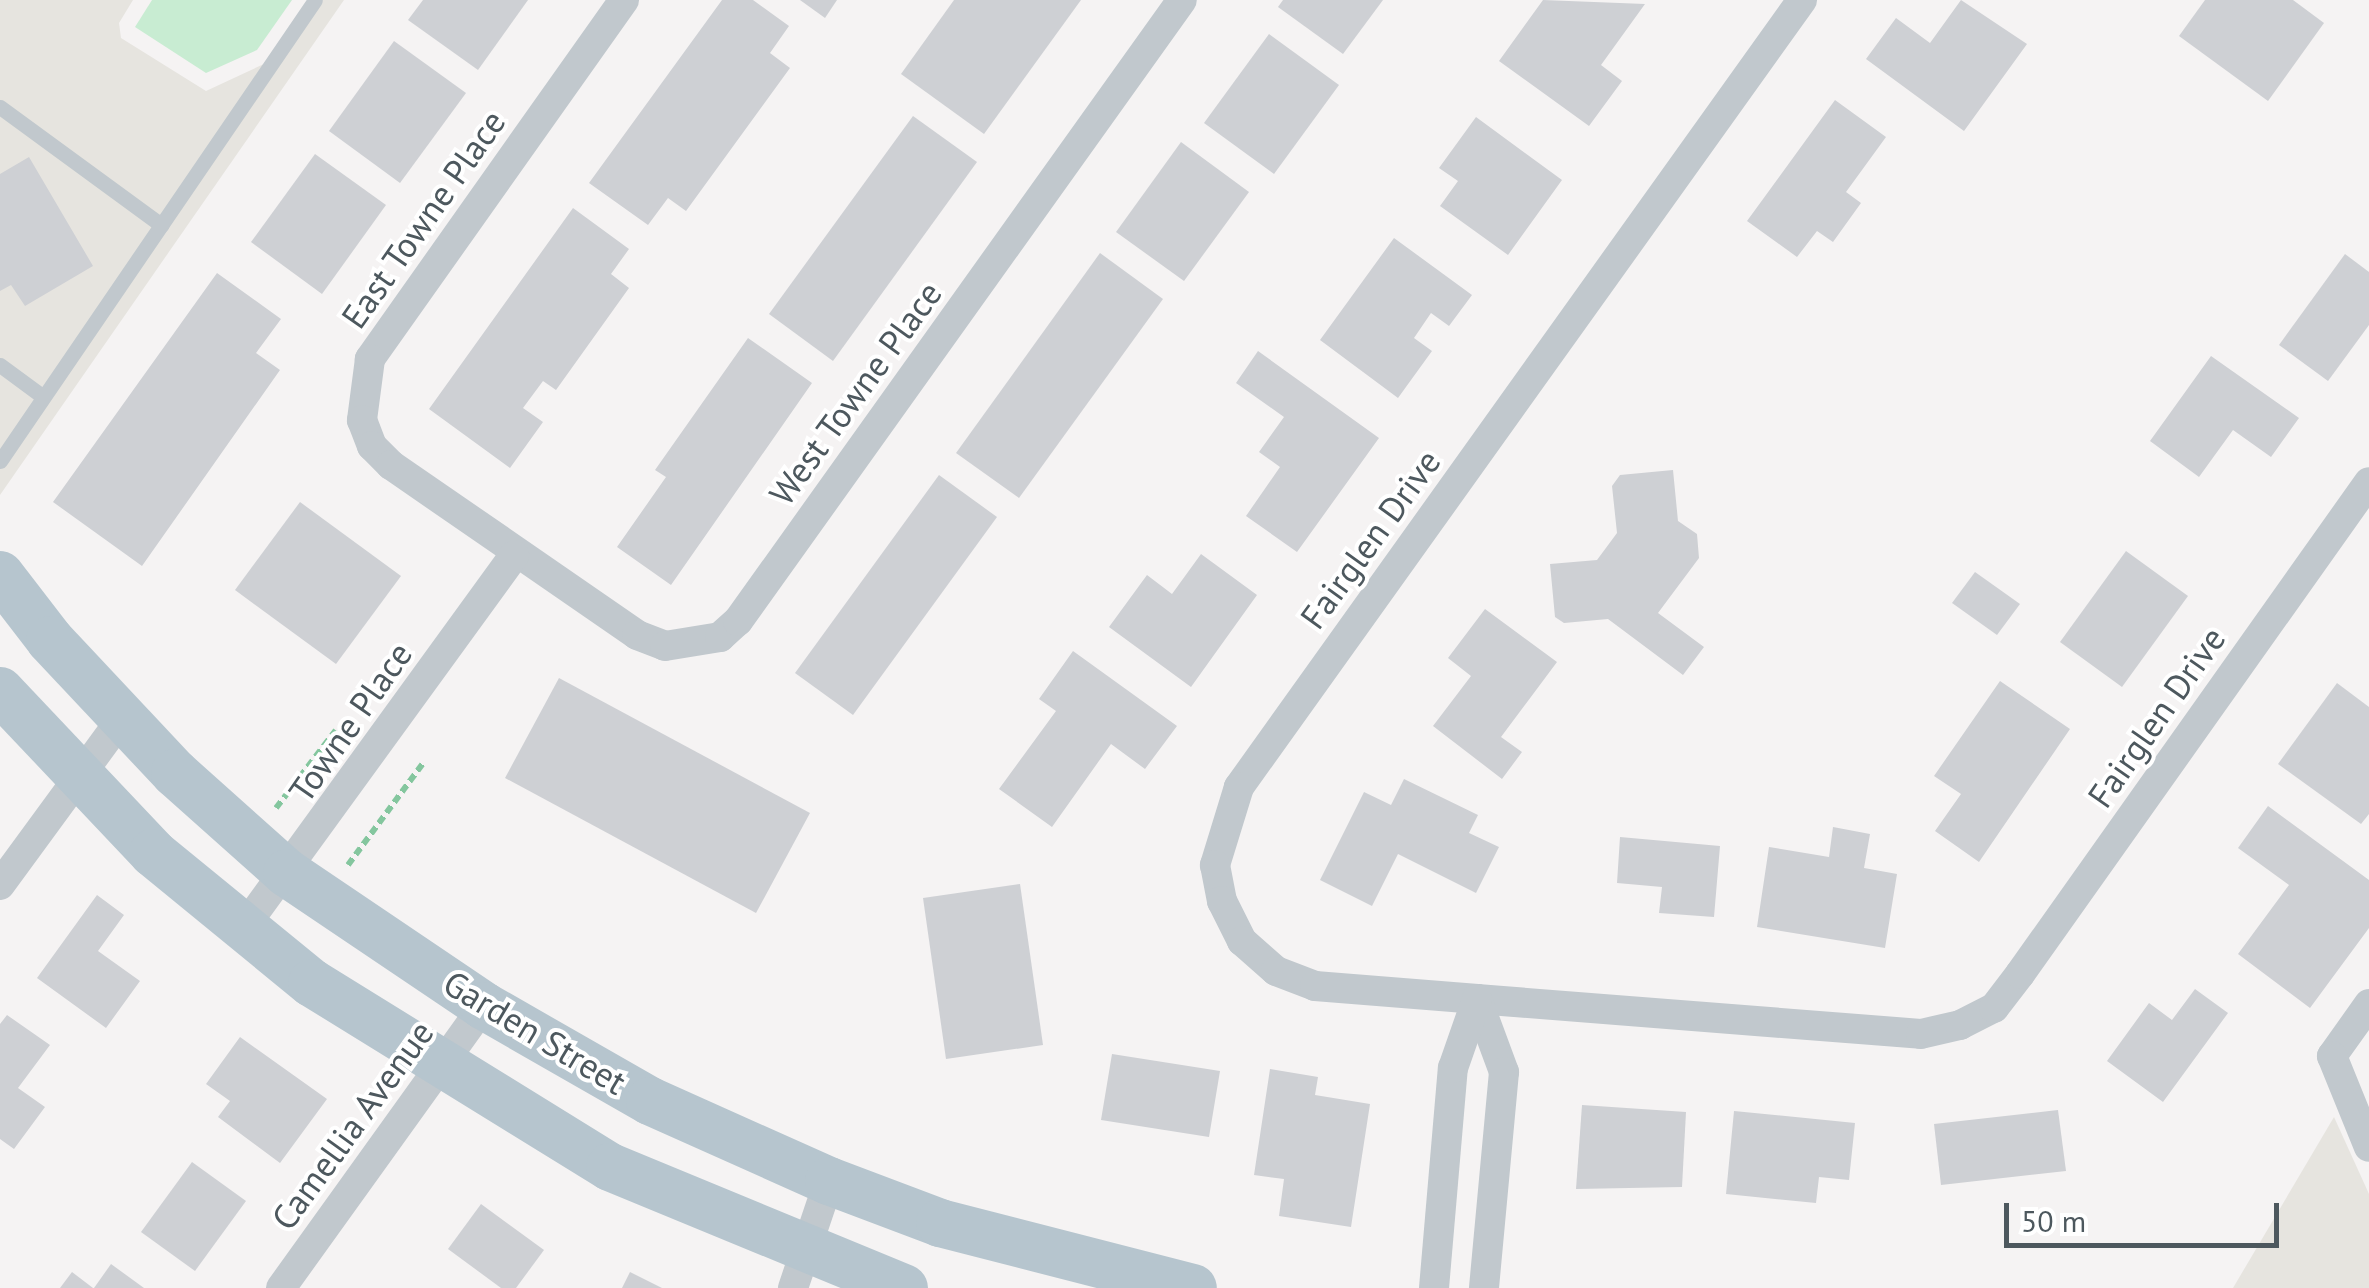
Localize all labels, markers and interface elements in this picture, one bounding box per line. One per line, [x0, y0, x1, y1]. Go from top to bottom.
street label: East Towne Place [332, 102, 514, 336]
street label: West Towne Place [760, 273, 950, 513]
street label: Fairglen Drive [1291, 442, 1449, 636]
street label: Fairglen Drive [2078, 619, 2234, 815]
street label: Towne Place [280, 634, 420, 810]
street label: Garden Street [436, 961, 634, 1103]
street label: Camellia Avenue [262, 1012, 442, 1238]
scale bar [2009, 1183, 2284, 1245]
text: 50 m [2021, 1201, 2086, 1240]

